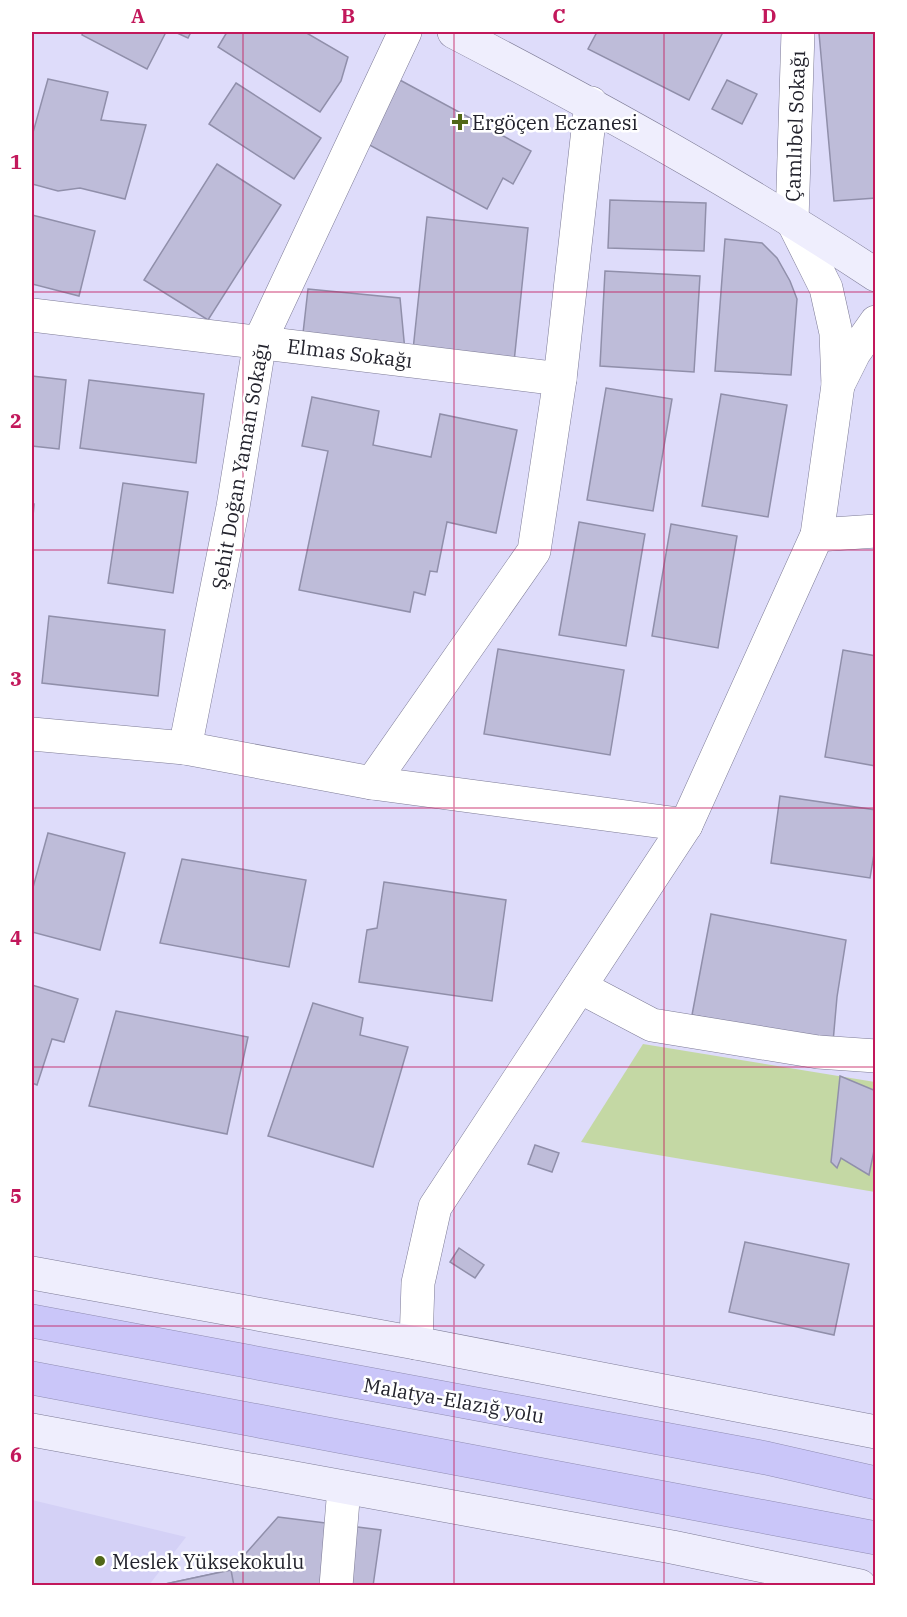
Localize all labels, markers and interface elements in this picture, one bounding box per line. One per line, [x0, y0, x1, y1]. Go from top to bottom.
text: A [131, 2, 145, 29]
text: B [341, 2, 355, 29]
text: C [552, 2, 566, 29]
text: D [761, 2, 777, 29]
street label: Çamlıbel Sokağı [779, 50, 811, 202]
place label: Ergöçen Eczanesi [472, 109, 638, 136]
marker: Ergöçen Eczanesi [453, 115, 467, 129]
text: 1 [10, 148, 22, 175]
street label: Elmas Sokağı [286, 332, 414, 374]
street label: Şehit Doğan Yaman Sokağı [205, 341, 275, 591]
text: 2 [10, 407, 22, 434]
text: 3 [10, 665, 22, 692]
text: 4 [10, 924, 22, 951]
text: 5 [10, 1182, 22, 1209]
street label: Malatya-Elazığ yolu [361, 1371, 547, 1429]
text: 6 [10, 1441, 22, 1468]
place label: Meslek Yüksekokulu [112, 1548, 304, 1575]
marker: Meslek Yüksekokulu [93, 1554, 107, 1568]

